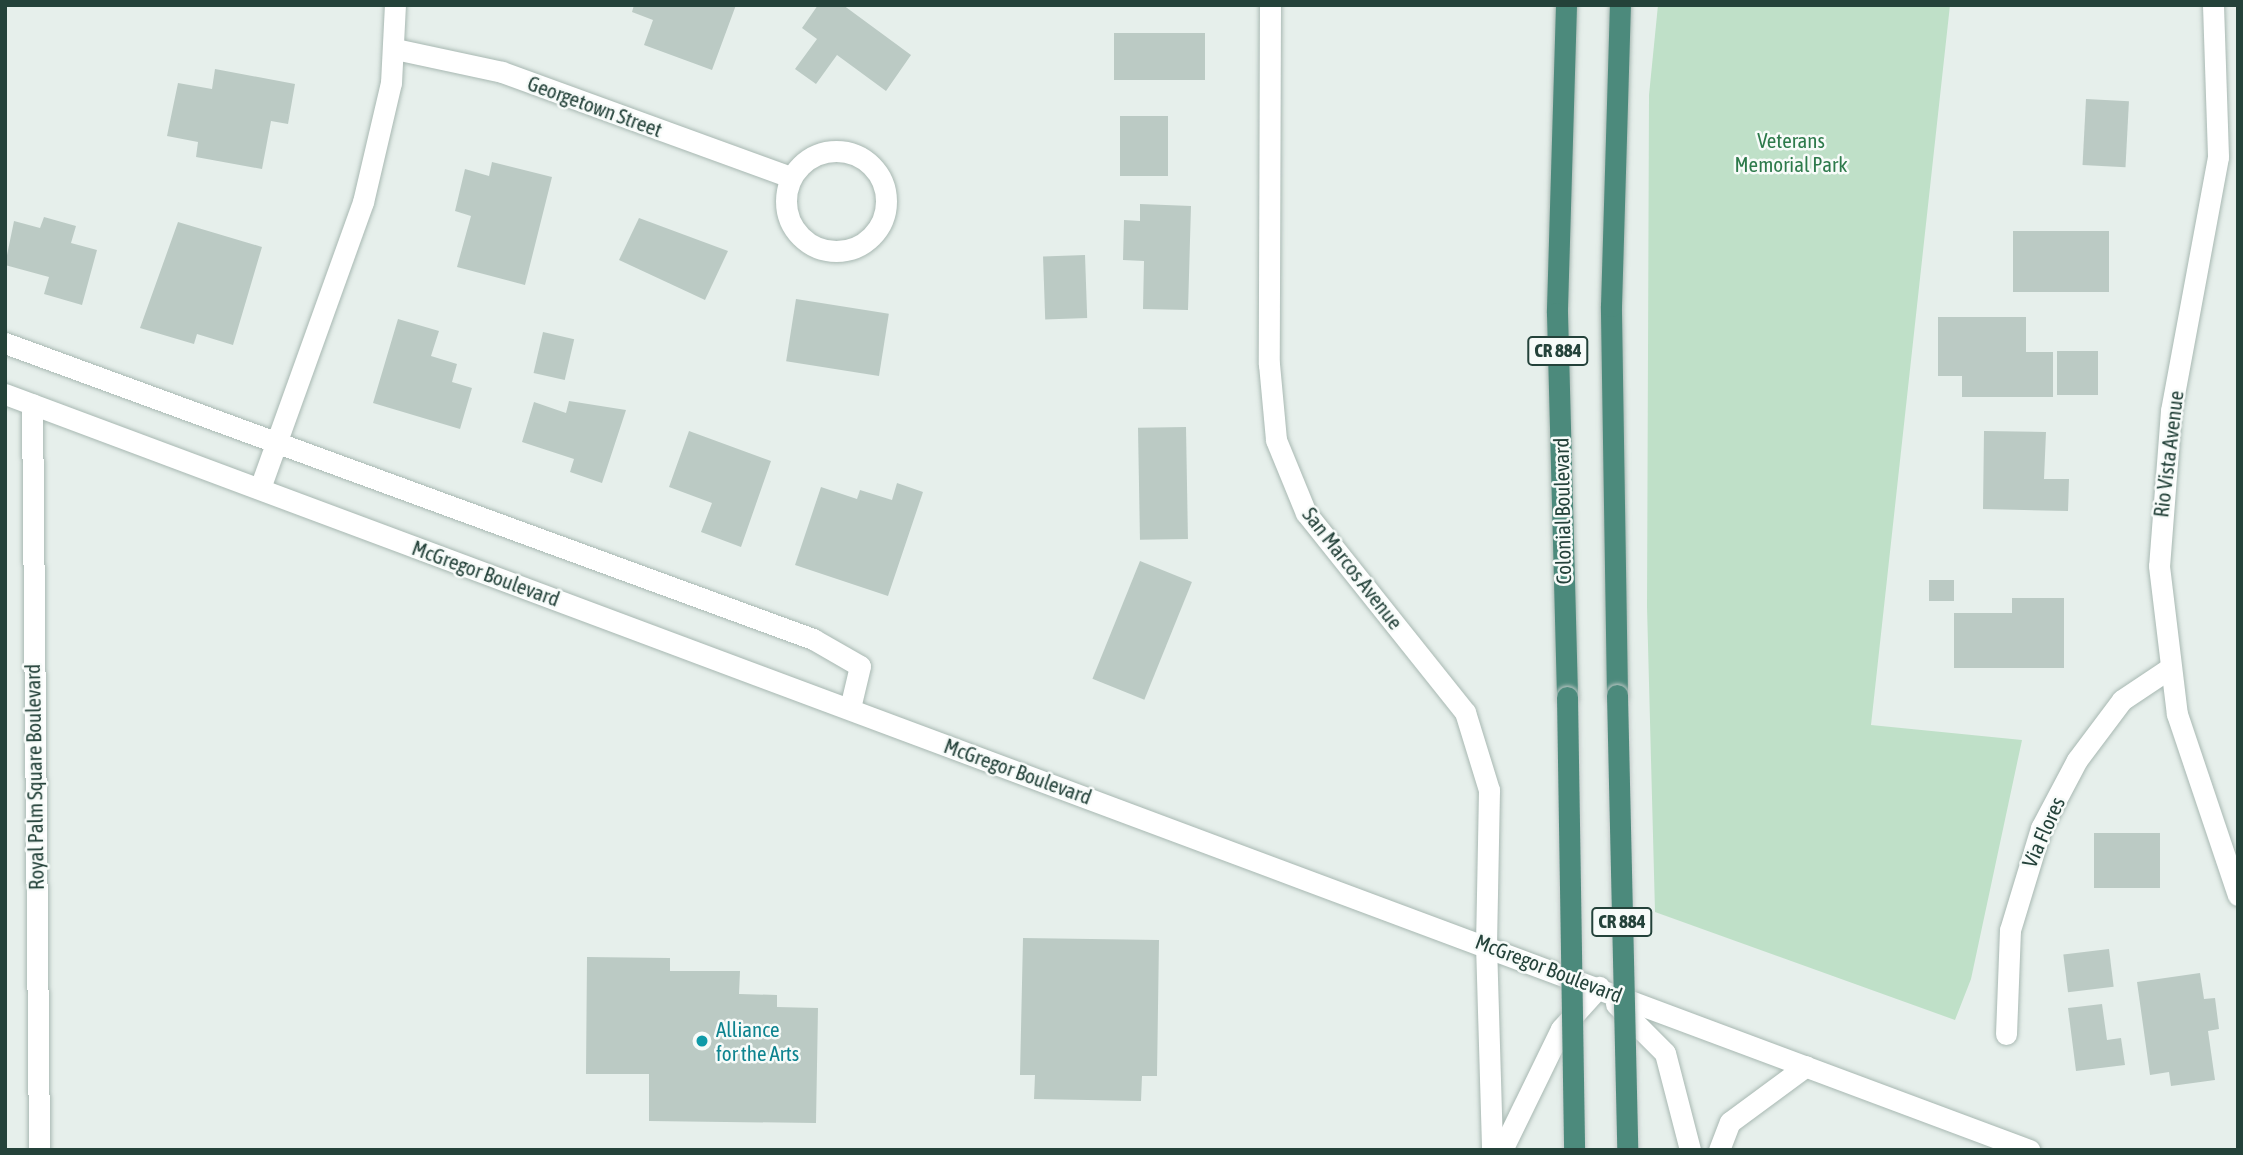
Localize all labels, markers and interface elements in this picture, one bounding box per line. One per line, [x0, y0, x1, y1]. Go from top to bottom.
street label: Georgetown Street [524, 70, 666, 142]
park label: Veterans Memorial Park [1735, 127, 1847, 177]
road number: CR 884 [1526, 336, 1590, 366]
street label: Rio Vista Avenue [2148, 389, 2188, 519]
street label: Colonial Boulevard [1548, 437, 1576, 585]
street label: San Marcos Avenue [1298, 502, 1408, 634]
street label: McGregor Boulevard [409, 535, 563, 611]
street label: Royal Palm Square Boulevard [19, 664, 49, 890]
street label: McGregor Boulevard [941, 733, 1095, 809]
street label: Via Flores [2016, 793, 2070, 871]
road number: CR 884 [1590, 906, 1654, 938]
street label: McGregor Boulevard [1472, 928, 1626, 1008]
place label: Alliance for the Arts [716, 1016, 799, 1066]
marker: Alliance for the Arts [694, 1033, 710, 1049]

